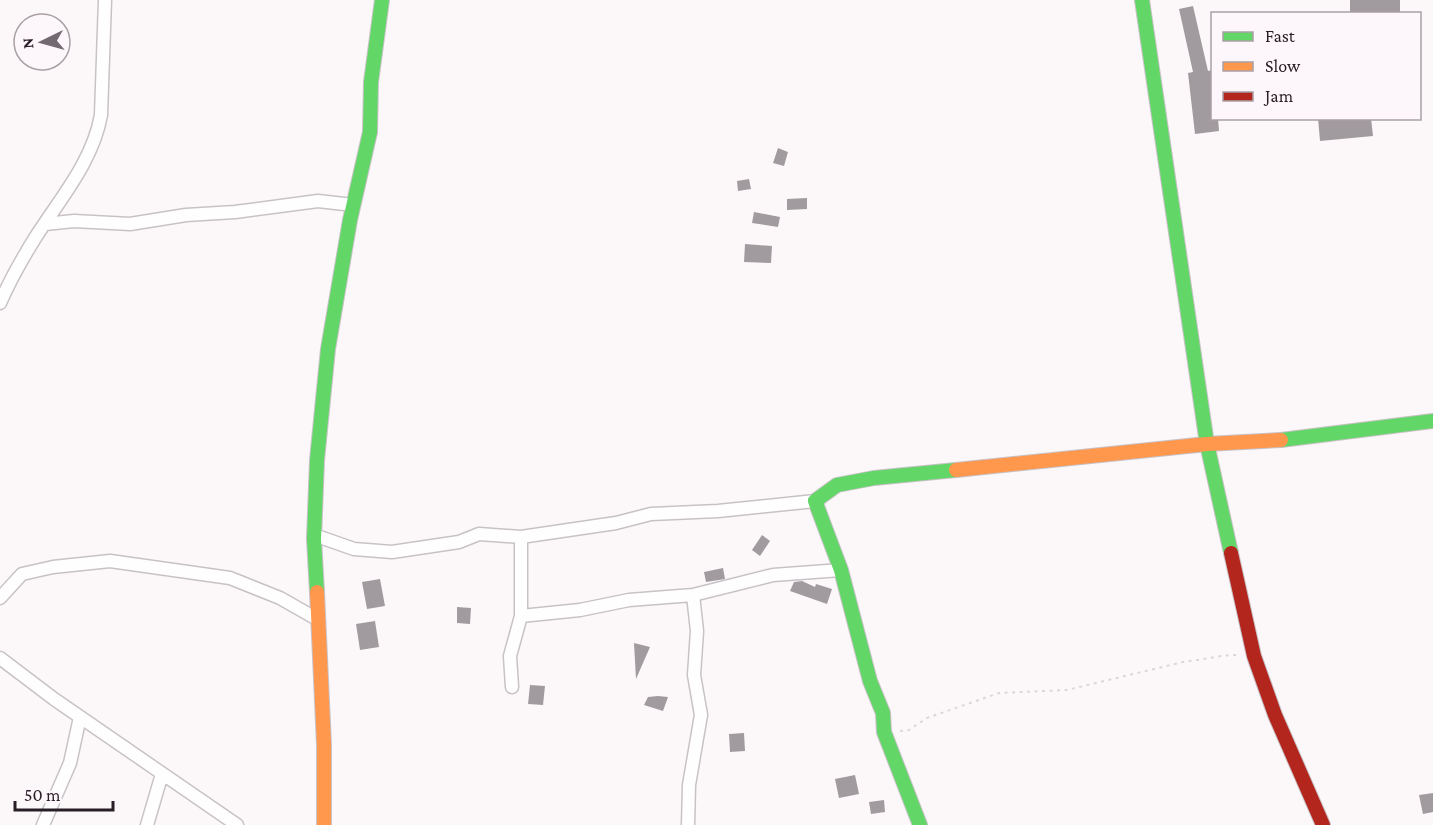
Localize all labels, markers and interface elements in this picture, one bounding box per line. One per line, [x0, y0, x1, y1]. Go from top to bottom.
north arrow [12, 12, 72, 72]
legend [1211, 12, 1421, 120]
text: Fast [1265, 26, 1296, 46]
text: N [19, 37, 36, 49]
text: Slow [1265, 56, 1301, 76]
text: Jam [1263, 86, 1294, 106]
scale bar [15, 774, 112, 812]
text: 50 m [24, 785, 61, 805]

